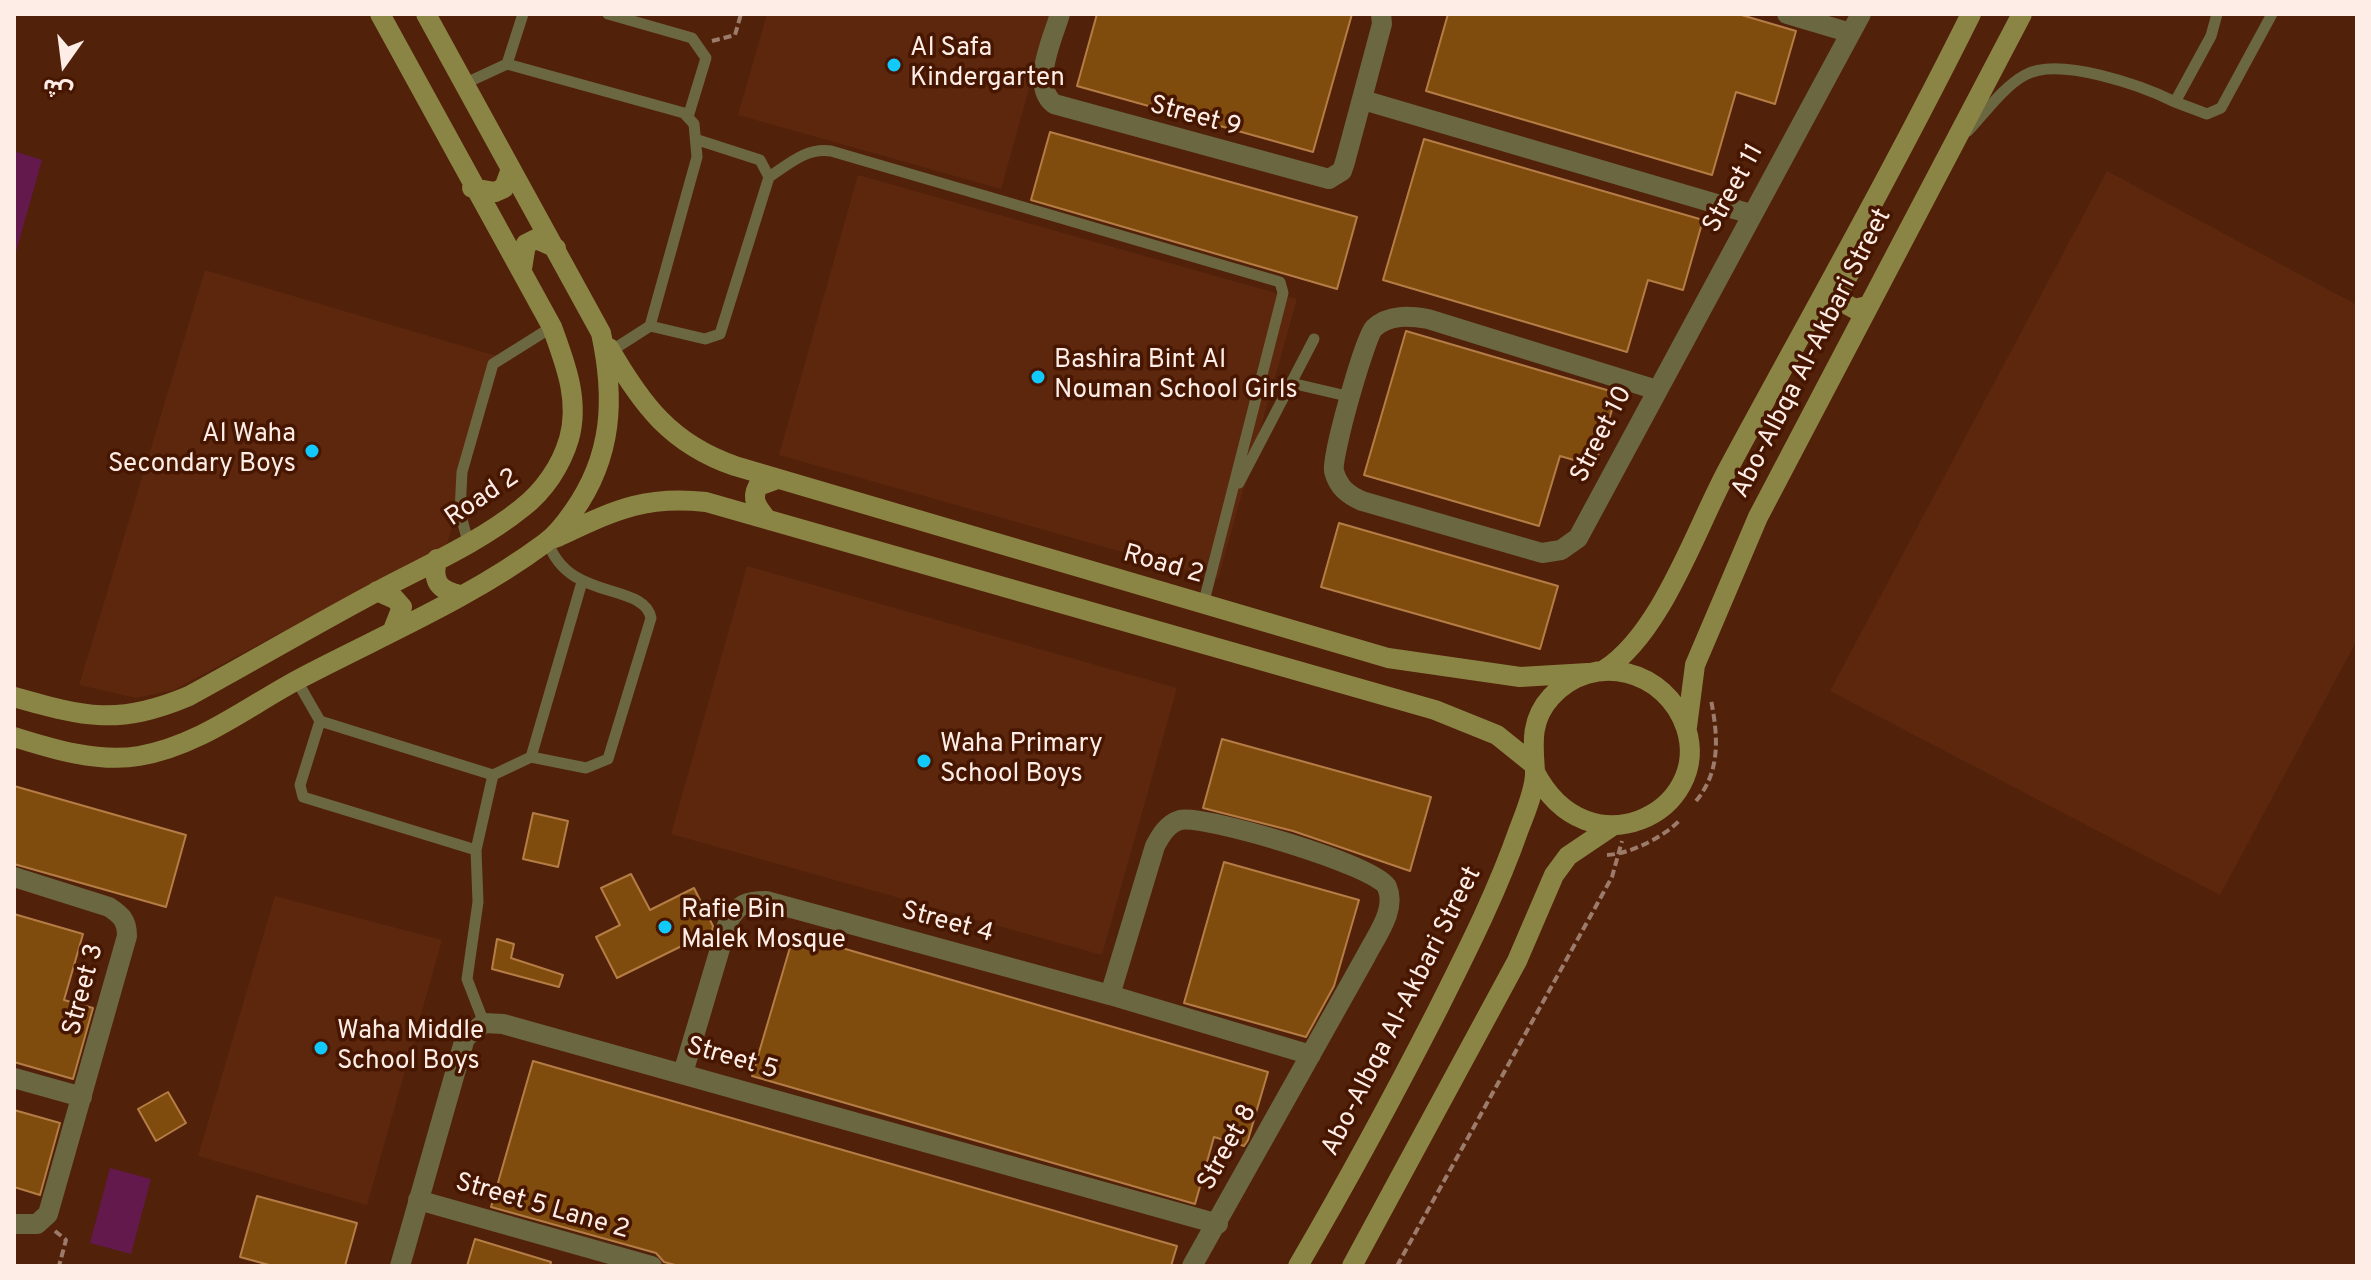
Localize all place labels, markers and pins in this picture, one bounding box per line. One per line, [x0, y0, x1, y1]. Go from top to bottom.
place label: Al Safa Kindergarten [910, 34, 1065, 96]
marker: Al Safa Kindergarten [885, 56, 903, 74]
place label: Bashira Bint Al Nouman School Girls [1054, 346, 1298, 408]
marker: Bashira Bint Al Nouman School Girls [1029, 368, 1047, 386]
place label: Al Waha Secondary Boys [108, 420, 296, 482]
marker: Al Waha Secondary Boys [303, 442, 321, 460]
place label: Waha Primary School Boys [940, 730, 1103, 792]
marker: Waha Primary School Boys [915, 752, 933, 770]
place label: Rafie Bin Malek Mosque [681, 896, 846, 958]
marker: Rafie Bin Malek Mosque [656, 918, 674, 936]
place label: Waha Middle School Boys [337, 1017, 484, 1078]
marker: Waha Middle School Boys [312, 1039, 330, 1057]

